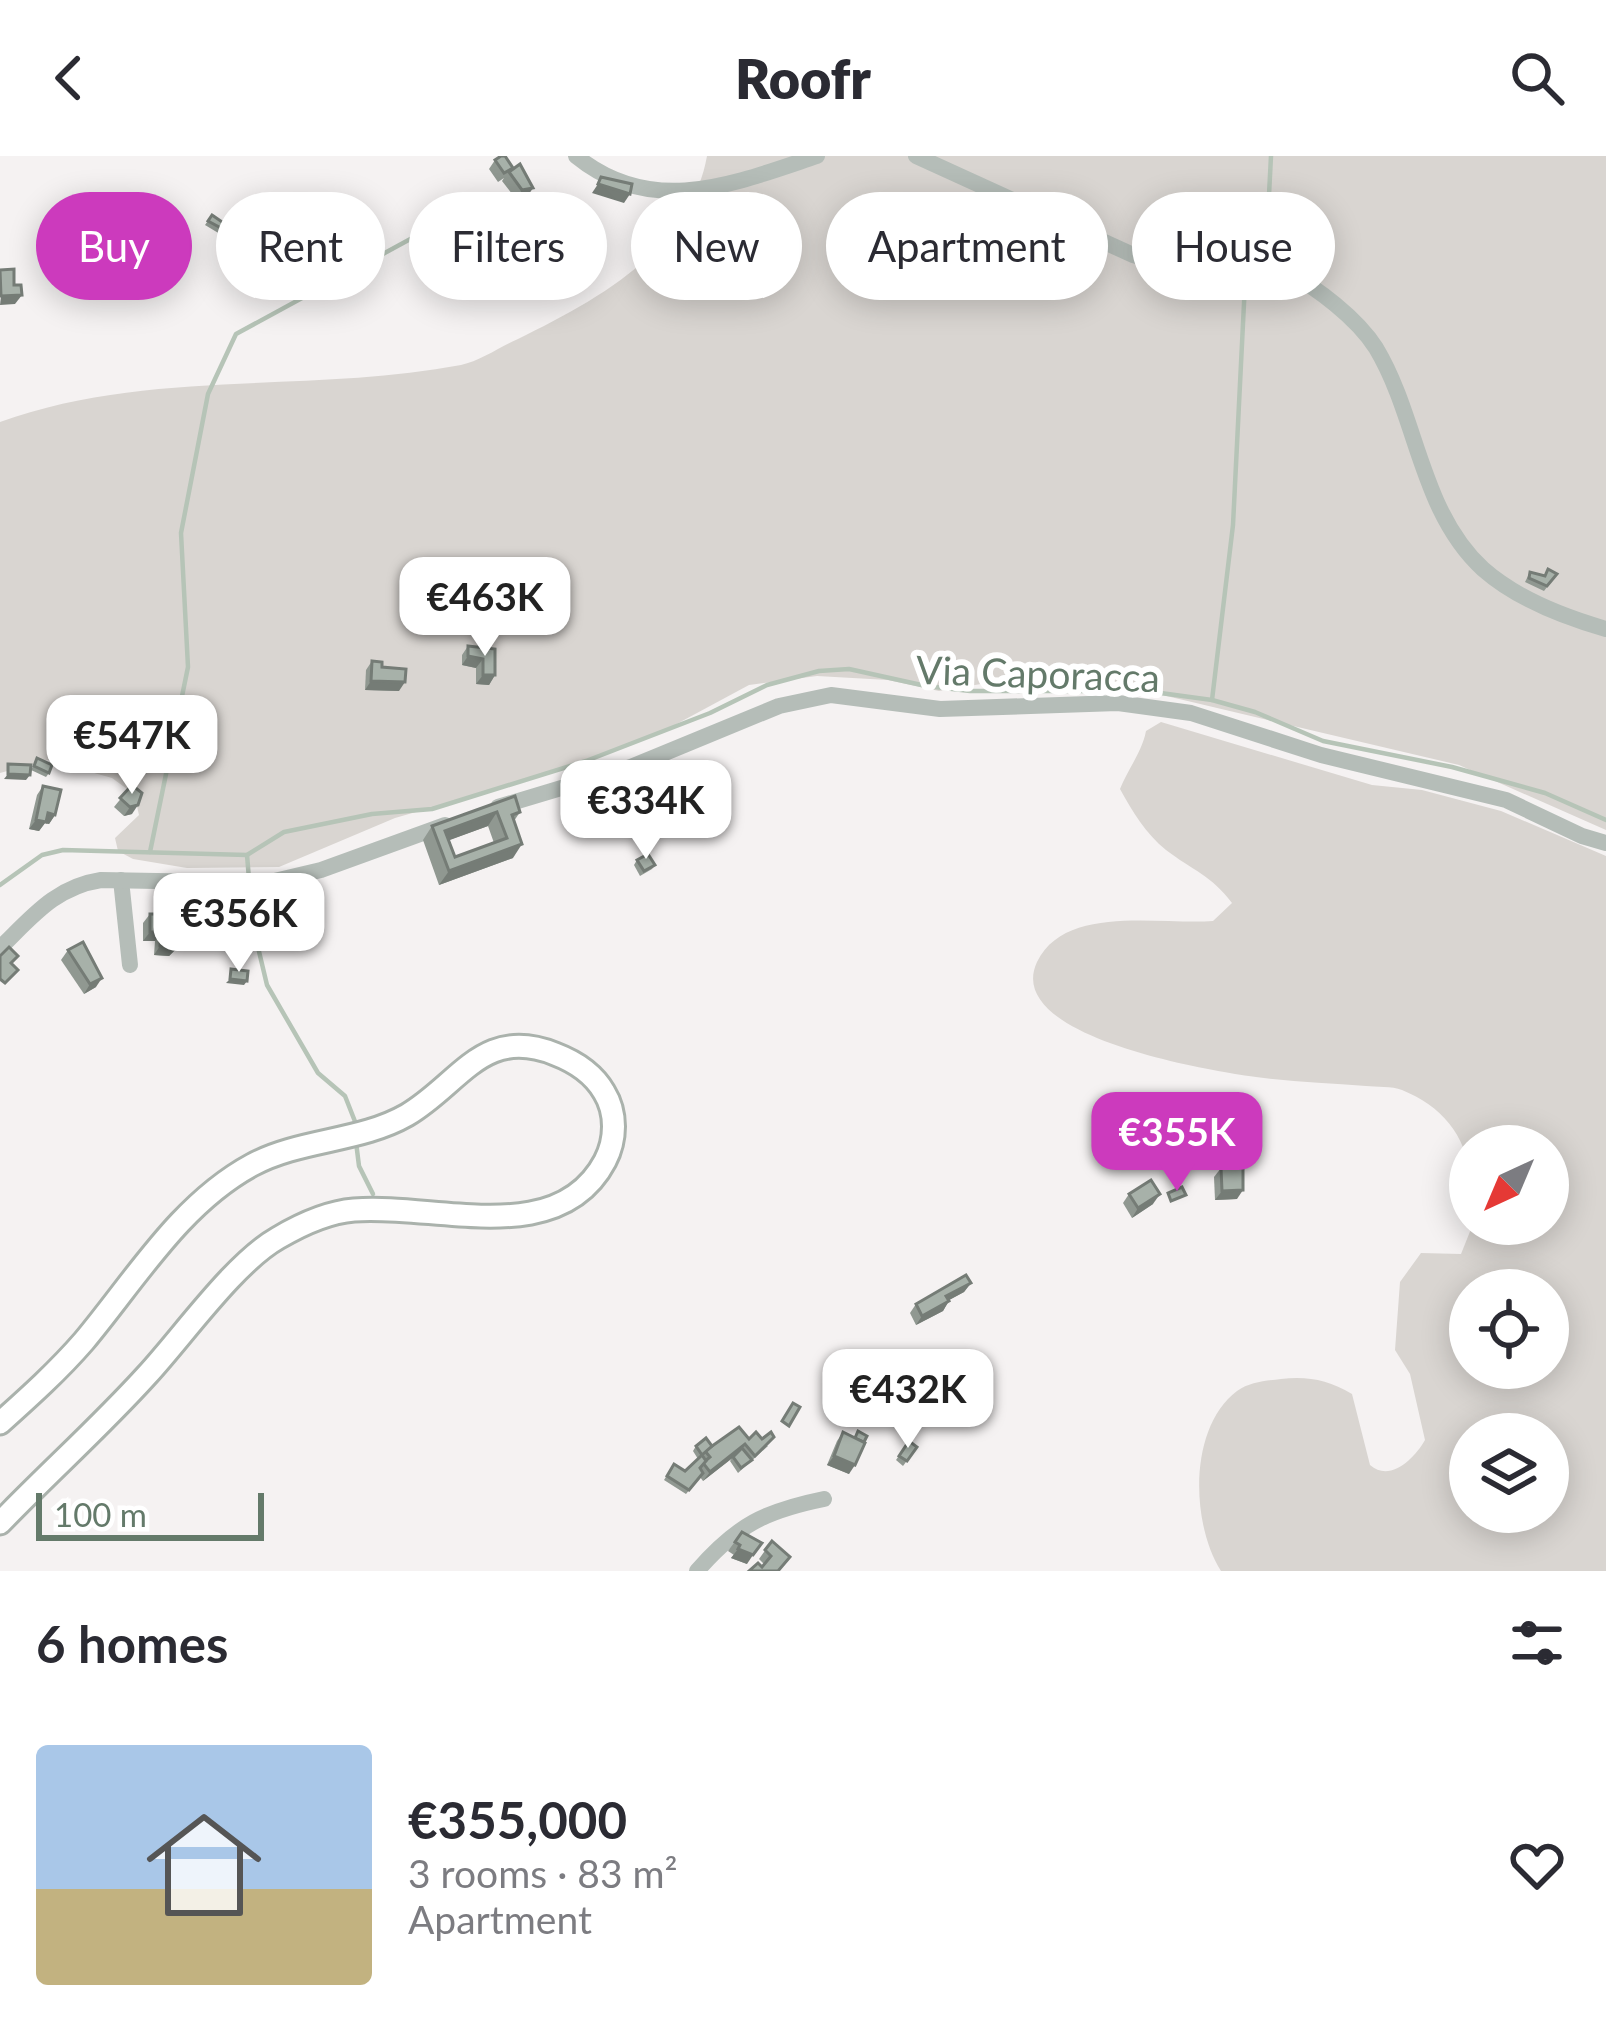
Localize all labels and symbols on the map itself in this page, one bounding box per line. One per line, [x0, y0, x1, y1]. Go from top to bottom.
pin: €463K [401, 557, 569, 659]
street label: Via Caporacca [915, 646, 1161, 700]
pin: €547K [48, 695, 216, 797]
pin: €334K [562, 760, 730, 862]
pin: €356K [155, 873, 323, 975]
pin: €355K [1093, 1092, 1261, 1194]
north arrow [1449, 1125, 1569, 1245]
pin: €432K [824, 1349, 992, 1451]
scale bar [36, 1487, 264, 1540]

